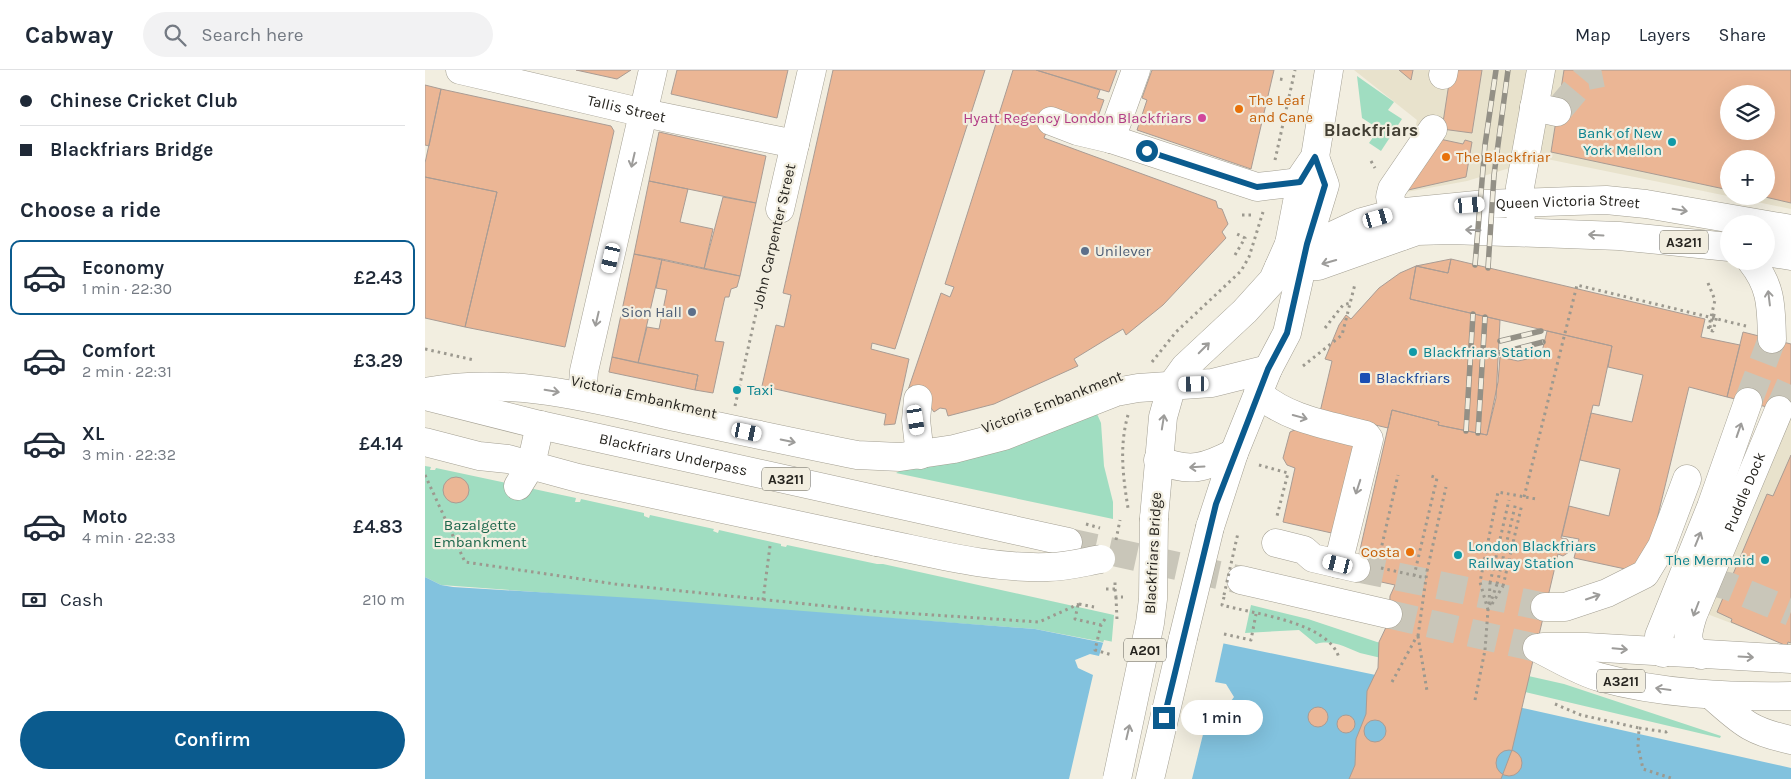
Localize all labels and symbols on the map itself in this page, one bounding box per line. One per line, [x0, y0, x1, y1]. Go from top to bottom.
street label: Tallis Street [586, 91, 668, 126]
place label: The Leaf and Cane [1249, 91, 1313, 126]
marker: The Leaf and Cane [1233, 103, 1245, 115]
place label: Hyatt Regency London Blackfriars [963, 109, 1192, 127]
marker: Hyatt Regency London Blackfriars [1196, 112, 1208, 124]
district label: Blackfriars [1324, 119, 1418, 141]
place label: Bank of New York Mellon [1578, 124, 1662, 159]
marker: Bank of New York Mellon [1666, 136, 1678, 148]
route start [1136, 140, 1158, 162]
place label: The Blackfriar [1456, 148, 1551, 166]
marker: The Blackfriar [1440, 151, 1452, 163]
one-way arrow [628, 152, 637, 168]
street label: John Carpenter Street [749, 162, 799, 310]
street label: Queen Victoria Street [1495, 191, 1641, 213]
car [1454, 196, 1485, 214]
one-way arrow [1672, 205, 1688, 215]
car [1361, 207, 1394, 229]
one-way arrow [1465, 226, 1481, 235]
one-way arrow [1588, 230, 1604, 239]
road number: A3211 [1660, 230, 1708, 253]
car [600, 242, 621, 274]
place label: Unilever [1095, 242, 1151, 260]
marker: Unilever [1079, 245, 1091, 257]
one-way arrow [1322, 258, 1338, 268]
one-way arrow [1764, 290, 1774, 306]
place label: Sion Hall [621, 303, 682, 321]
marker: Sion Hall [686, 306, 698, 318]
one-way arrow [592, 310, 601, 326]
one-way arrow [1198, 342, 1210, 354]
place label: Blackfriars Station [1423, 343, 1551, 361]
marker: Blackfriars Station [1407, 346, 1419, 358]
street label: Victoria Embankment [979, 367, 1125, 437]
place label: Blackfriars [1376, 369, 1450, 387]
street label: Victoria Embankment [569, 371, 719, 423]
marker: Blackfriars [1358, 371, 1372, 385]
car [1178, 376, 1209, 392]
place label: Taxi [747, 381, 774, 399]
marker: Taxi [731, 384, 743, 396]
one-way arrow [544, 387, 560, 397]
car [906, 404, 925, 436]
one-way arrow [1291, 413, 1307, 422]
one-way arrow [1158, 414, 1168, 430]
car [730, 422, 763, 442]
one-way arrow [1735, 423, 1744, 438]
street label: Blackfriars Underpass [597, 429, 749, 480]
one-way arrow [780, 437, 796, 447]
street label: Puddle Dock [1720, 449, 1769, 535]
one-way arrow [1189, 463, 1205, 472]
road number: A3211 [762, 468, 810, 490]
one-way arrow [1353, 478, 1362, 494]
street label: Blackfriars Bridge [1141, 492, 1165, 614]
park label: Bazalgette Embankment [433, 516, 527, 551]
one-way arrow [1694, 532, 1703, 547]
place label: London Blackfriars Railway Station [1468, 537, 1596, 572]
place label: Costa [1361, 543, 1400, 561]
marker: Costa [1404, 546, 1416, 558]
marker: London Blackfriars Railway Station [1452, 549, 1464, 561]
place label: The Mermaid [1666, 551, 1755, 569]
car [1321, 553, 1354, 575]
marker: The Mermaid [1759, 554, 1771, 566]
one-way arrow [1584, 592, 1600, 602]
one-way arrow [1691, 600, 1700, 616]
road number: A201 [1124, 638, 1166, 662]
one-way arrow [1612, 644, 1628, 654]
one-way arrow [1738, 652, 1754, 661]
road number: A3211 [1597, 670, 1645, 692]
one-way arrow [1655, 683, 1671, 693]
callout: 1 min [1181, 700, 1264, 736]
route end [1153, 707, 1175, 729]
one-way arrow [1124, 724, 1133, 740]

